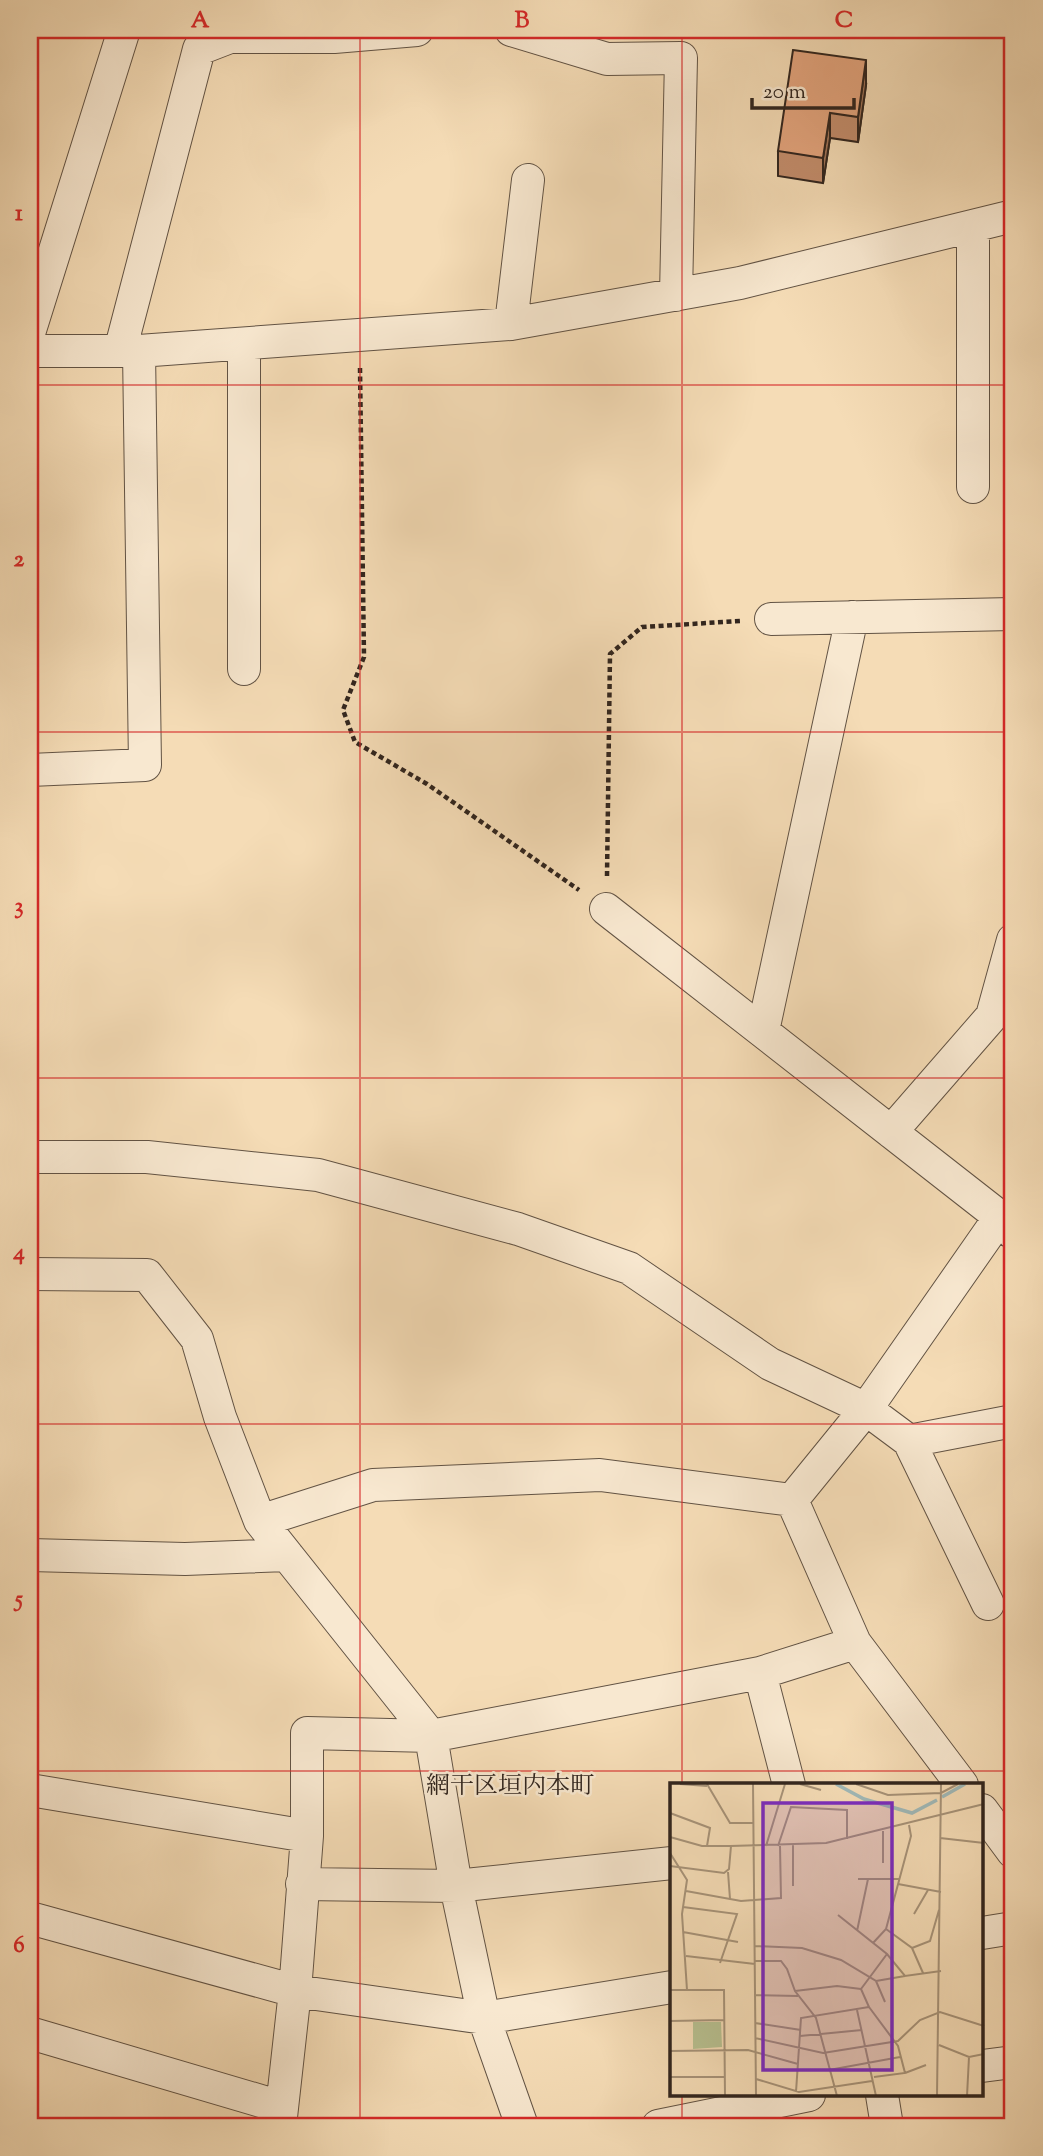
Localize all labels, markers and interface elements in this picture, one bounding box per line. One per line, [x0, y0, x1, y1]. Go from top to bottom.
text: A [191, 5, 210, 38]
text: B [515, 5, 530, 38]
text: C [835, 5, 853, 38]
scale bar [752, 66, 854, 110]
text: 20 m [763, 78, 806, 108]
text: 1 [15, 198, 23, 231]
text: 2 [14, 544, 25, 577]
text: 3 [14, 891, 24, 924]
text: 4 [12, 1237, 25, 1270]
text: 5 [13, 1584, 23, 1617]
district label: 網干区垣内本町 [426, 1770, 594, 1804]
inset map [670, 1783, 984, 2096]
text: 6 [13, 1930, 25, 1963]

